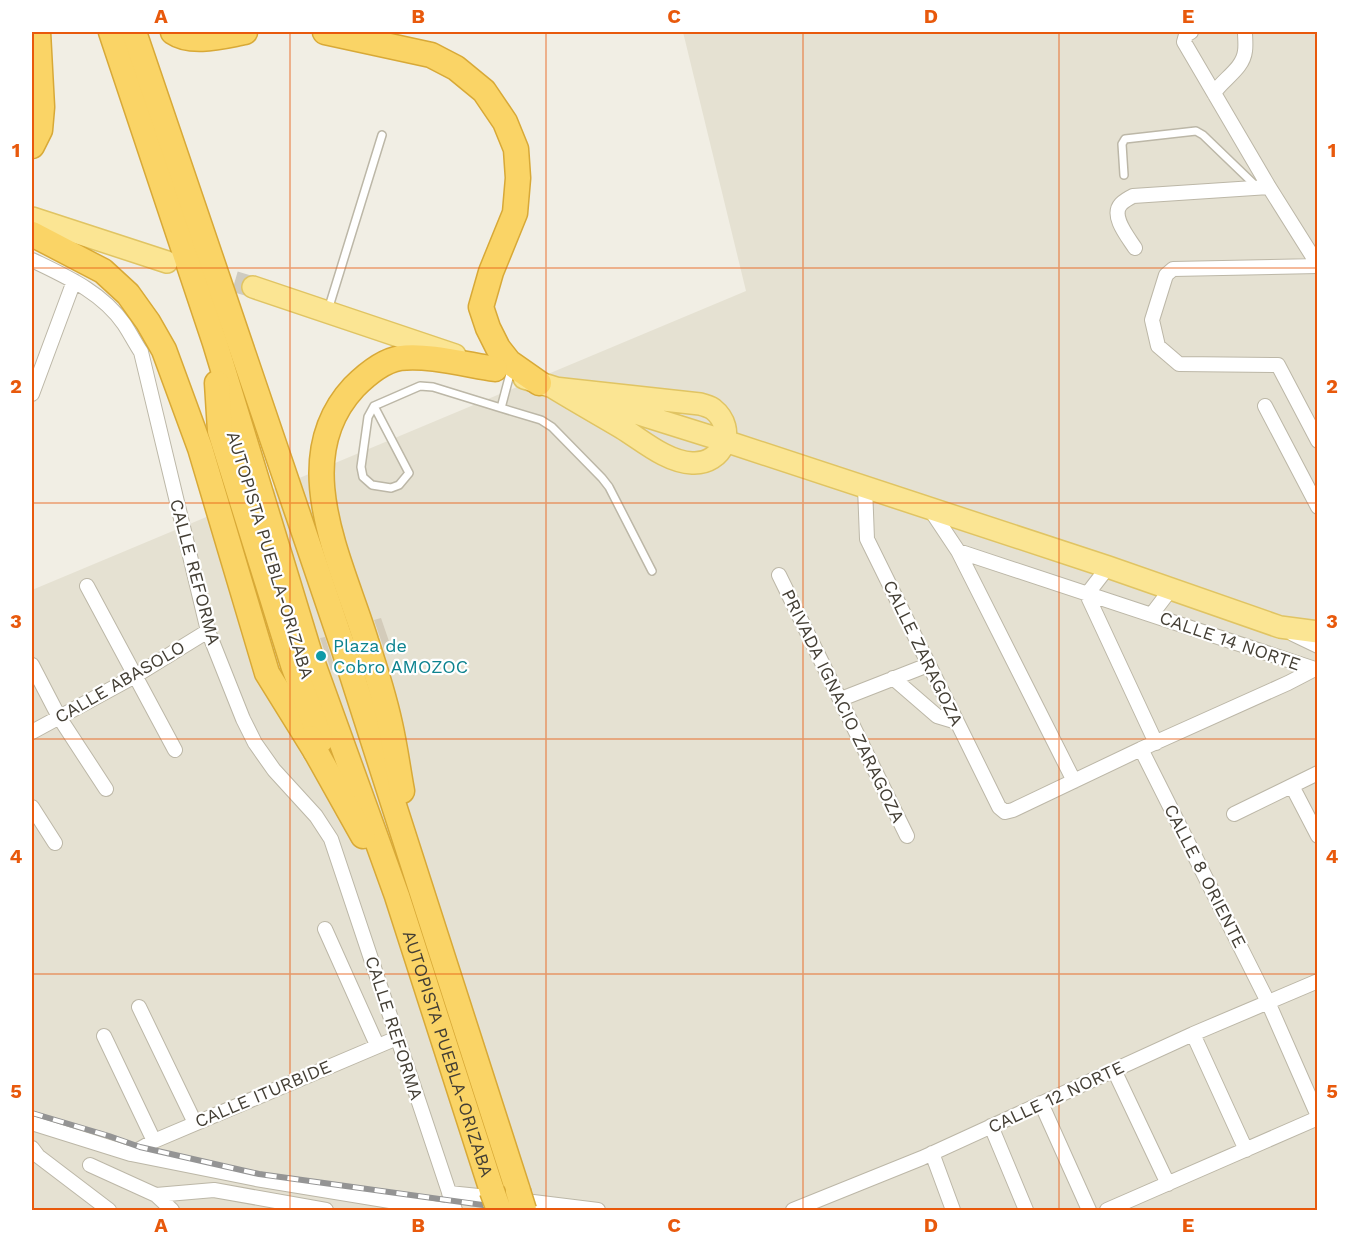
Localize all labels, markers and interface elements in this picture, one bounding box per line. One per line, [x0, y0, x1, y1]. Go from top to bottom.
text: A [154, 4, 168, 28]
text: B [411, 4, 425, 28]
text: C [667, 4, 681, 28]
text: D [924, 4, 938, 28]
text: E [1182, 4, 1194, 28]
text: 1 [12, 138, 20, 162]
text: 1 [1328, 138, 1336, 162]
text: 2 [10, 374, 22, 398]
text: 2 [1326, 374, 1338, 398]
street label: AUTOPISTA PUEBLA-ORIZABA [223, 428, 318, 681]
street label: CALLE REFORMA [166, 497, 225, 647]
street label: CALLE ZARAGOZA [879, 576, 968, 729]
street label: PRIVADA IGNACIO ZARAGOZA [778, 586, 909, 826]
street label: CALLE 14 NORTE [1157, 607, 1303, 675]
text: 3 [10, 609, 22, 633]
text: 3 [1326, 609, 1338, 633]
place label: Plaza de Cobro AMOZOC [333, 635, 468, 677]
street label: CALLE ABASOLO [51, 636, 189, 727]
marker: Plaza de Cobro AMOZOC [314, 649, 328, 663]
street label: CALLE 8 ORIENTE [1160, 800, 1251, 951]
text: 4 [10, 844, 23, 868]
text: 4 [1326, 844, 1339, 868]
street label: AUTOPISTA PUEBLA-ORIZABA [399, 928, 498, 1180]
street label: CALLE REFORMA [361, 953, 428, 1103]
street label: CALLE ITURBIDE [192, 1055, 334, 1132]
street label: CALLE 12 NORTE [985, 1056, 1127, 1137]
text: 5 [10, 1079, 22, 1103]
text: 5 [1326, 1079, 1338, 1103]
text: A [154, 1213, 168, 1237]
text: B [411, 1213, 425, 1237]
text: C [667, 1213, 681, 1237]
text: D [924, 1213, 938, 1237]
text: E [1182, 1213, 1194, 1237]

